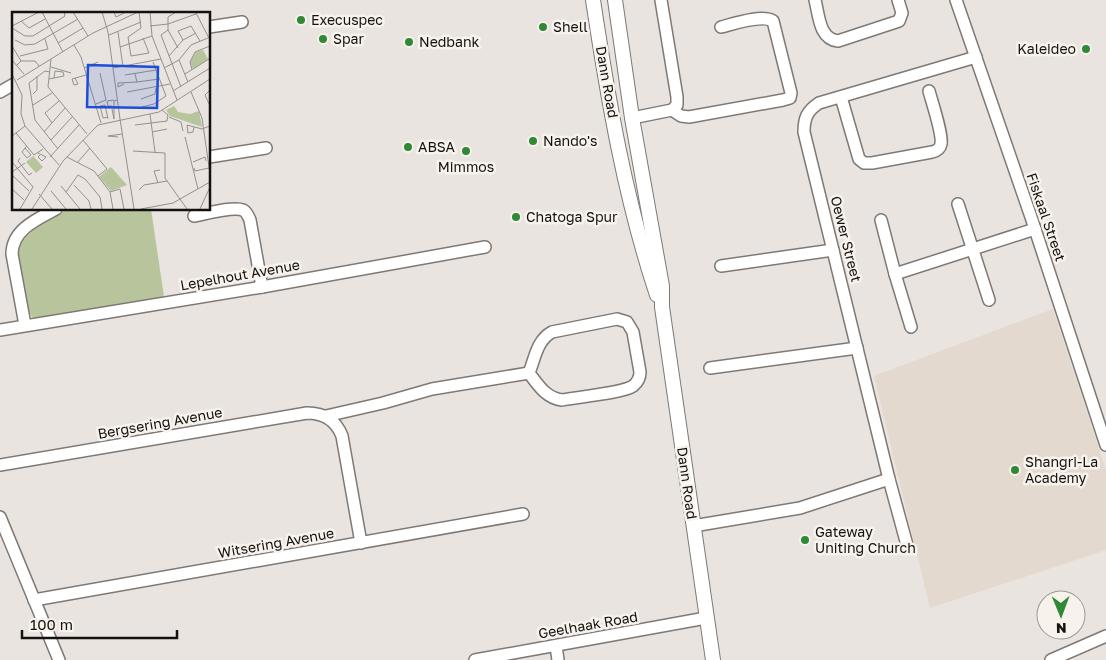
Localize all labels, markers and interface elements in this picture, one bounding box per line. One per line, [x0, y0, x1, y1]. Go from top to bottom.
place label: Execuspec [311, 11, 383, 28]
inset map [12, 12, 210, 210]
marker: Execuspec [295, 14, 307, 26]
place label: Shell [553, 18, 588, 35]
marker: Shell [537, 21, 549, 33]
place label: Spar [333, 30, 364, 47]
marker: Spar [317, 33, 329, 45]
place label: Nedbank [419, 33, 479, 50]
marker: Nedbank [403, 36, 415, 48]
place label: Kaleideo [1017, 40, 1076, 57]
marker: Kaleideo [1080, 43, 1092, 55]
street label: Dann Road [593, 45, 622, 119]
place label: Nando's [543, 132, 598, 149]
marker: Nando's [527, 135, 539, 147]
place label: ABSA [418, 138, 456, 155]
marker: ABSA [402, 141, 414, 153]
marker: Mimmos [460, 145, 472, 157]
place label: Mimmos [438, 158, 494, 175]
street label: Fiskaal Street [1023, 170, 1070, 263]
street label: Oewer Street [828, 194, 865, 284]
place label: Chatoga Spur [526, 208, 618, 225]
marker: Chatoga Spur [510, 211, 522, 223]
street label: Lepelhout Avenue [179, 256, 301, 293]
street label: Bergsering Avenue [96, 403, 224, 442]
street label: Dann Road [674, 446, 701, 520]
place label: Shangri-La Academy [1025, 453, 1098, 486]
marker: Shangri-La Academy [1009, 464, 1021, 476]
place label: Gateway Uniting Church [815, 523, 916, 556]
street label: Witsering Avenue [216, 524, 335, 561]
marker: Gateway Uniting Church [799, 534, 811, 546]
north arrow [1036, 590, 1086, 640]
street label: Geelhaak Road [537, 607, 639, 642]
scale bar [22, 608, 178, 640]
text: 100 m [30, 615, 73, 633]
text: N [1056, 620, 1067, 637]

